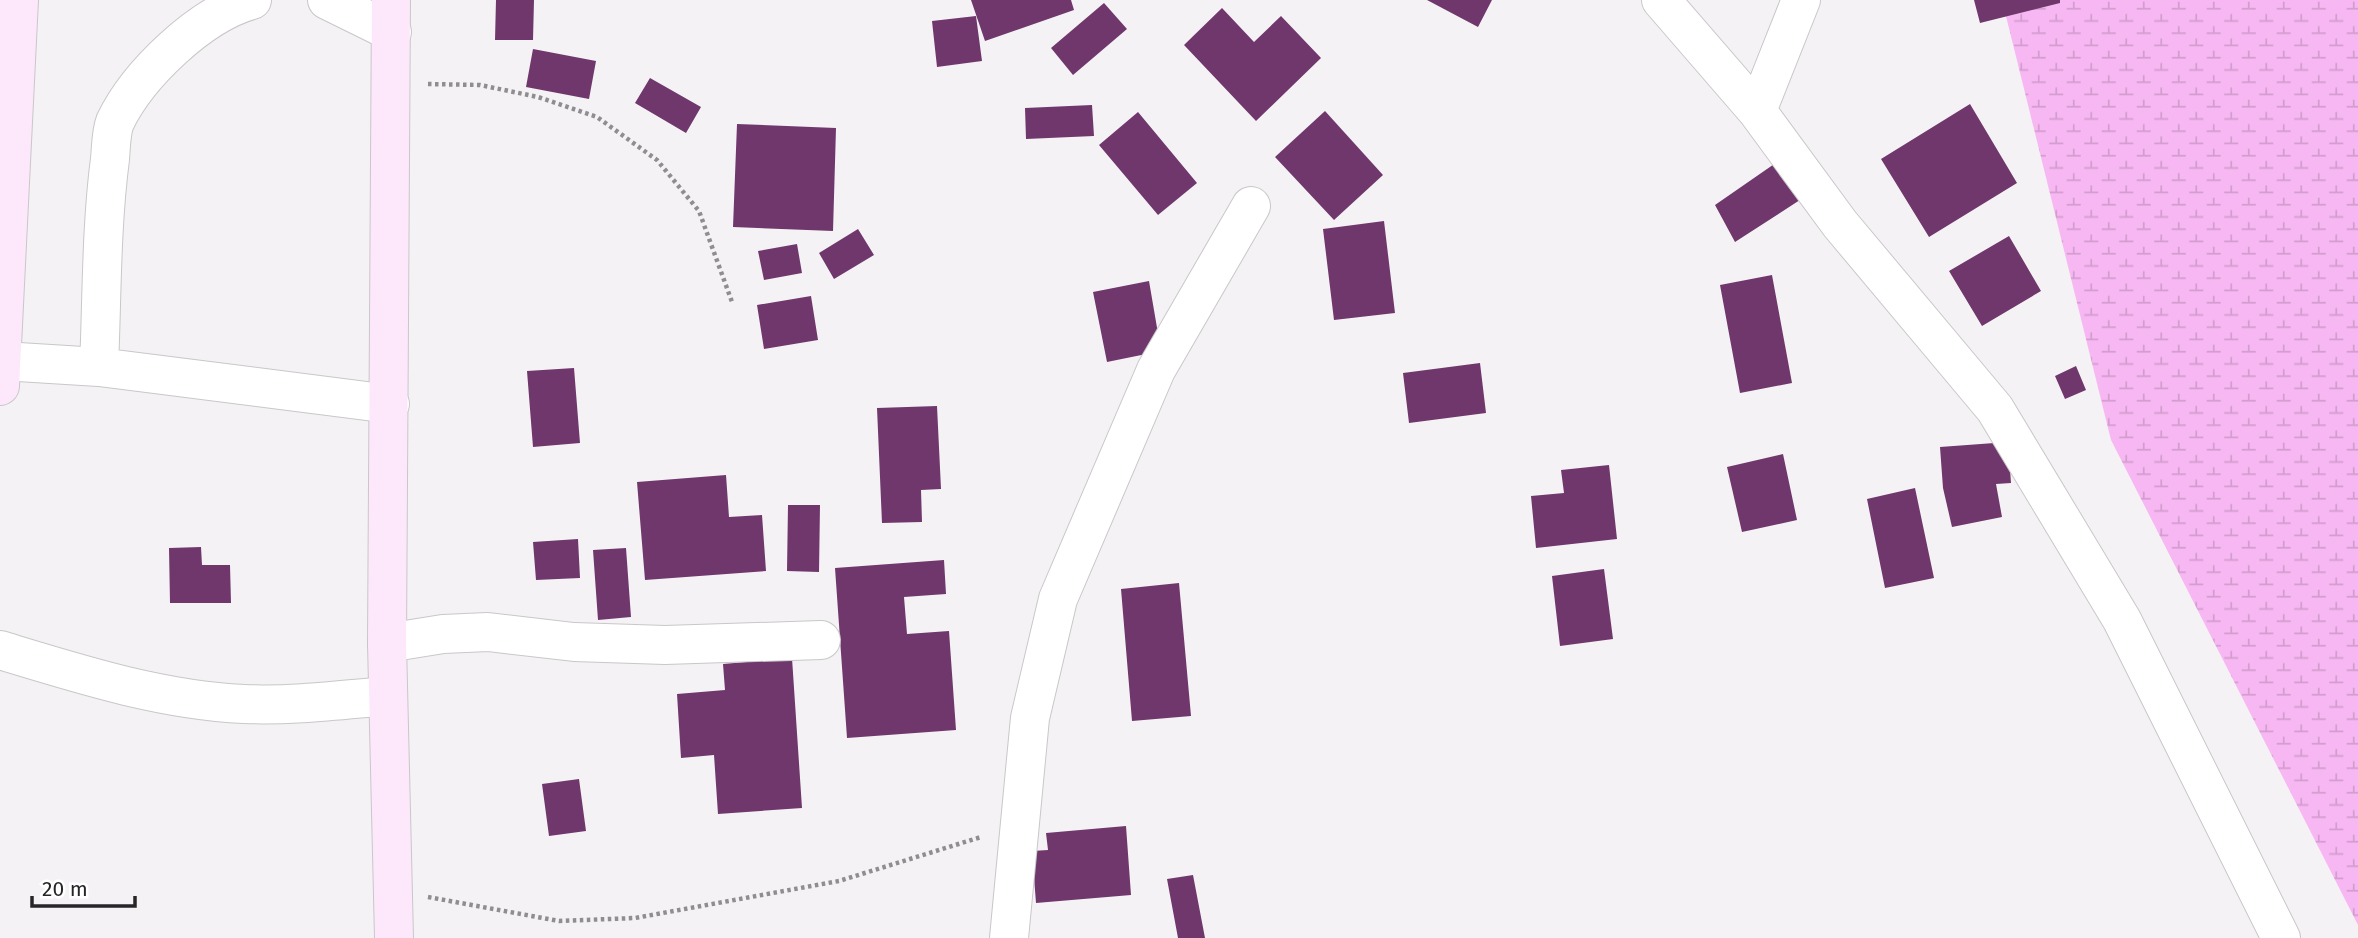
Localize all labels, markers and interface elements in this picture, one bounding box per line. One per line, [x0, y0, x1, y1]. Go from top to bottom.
scale bar [32, 864, 135, 908]
text: 20 m [42, 876, 88, 902]

